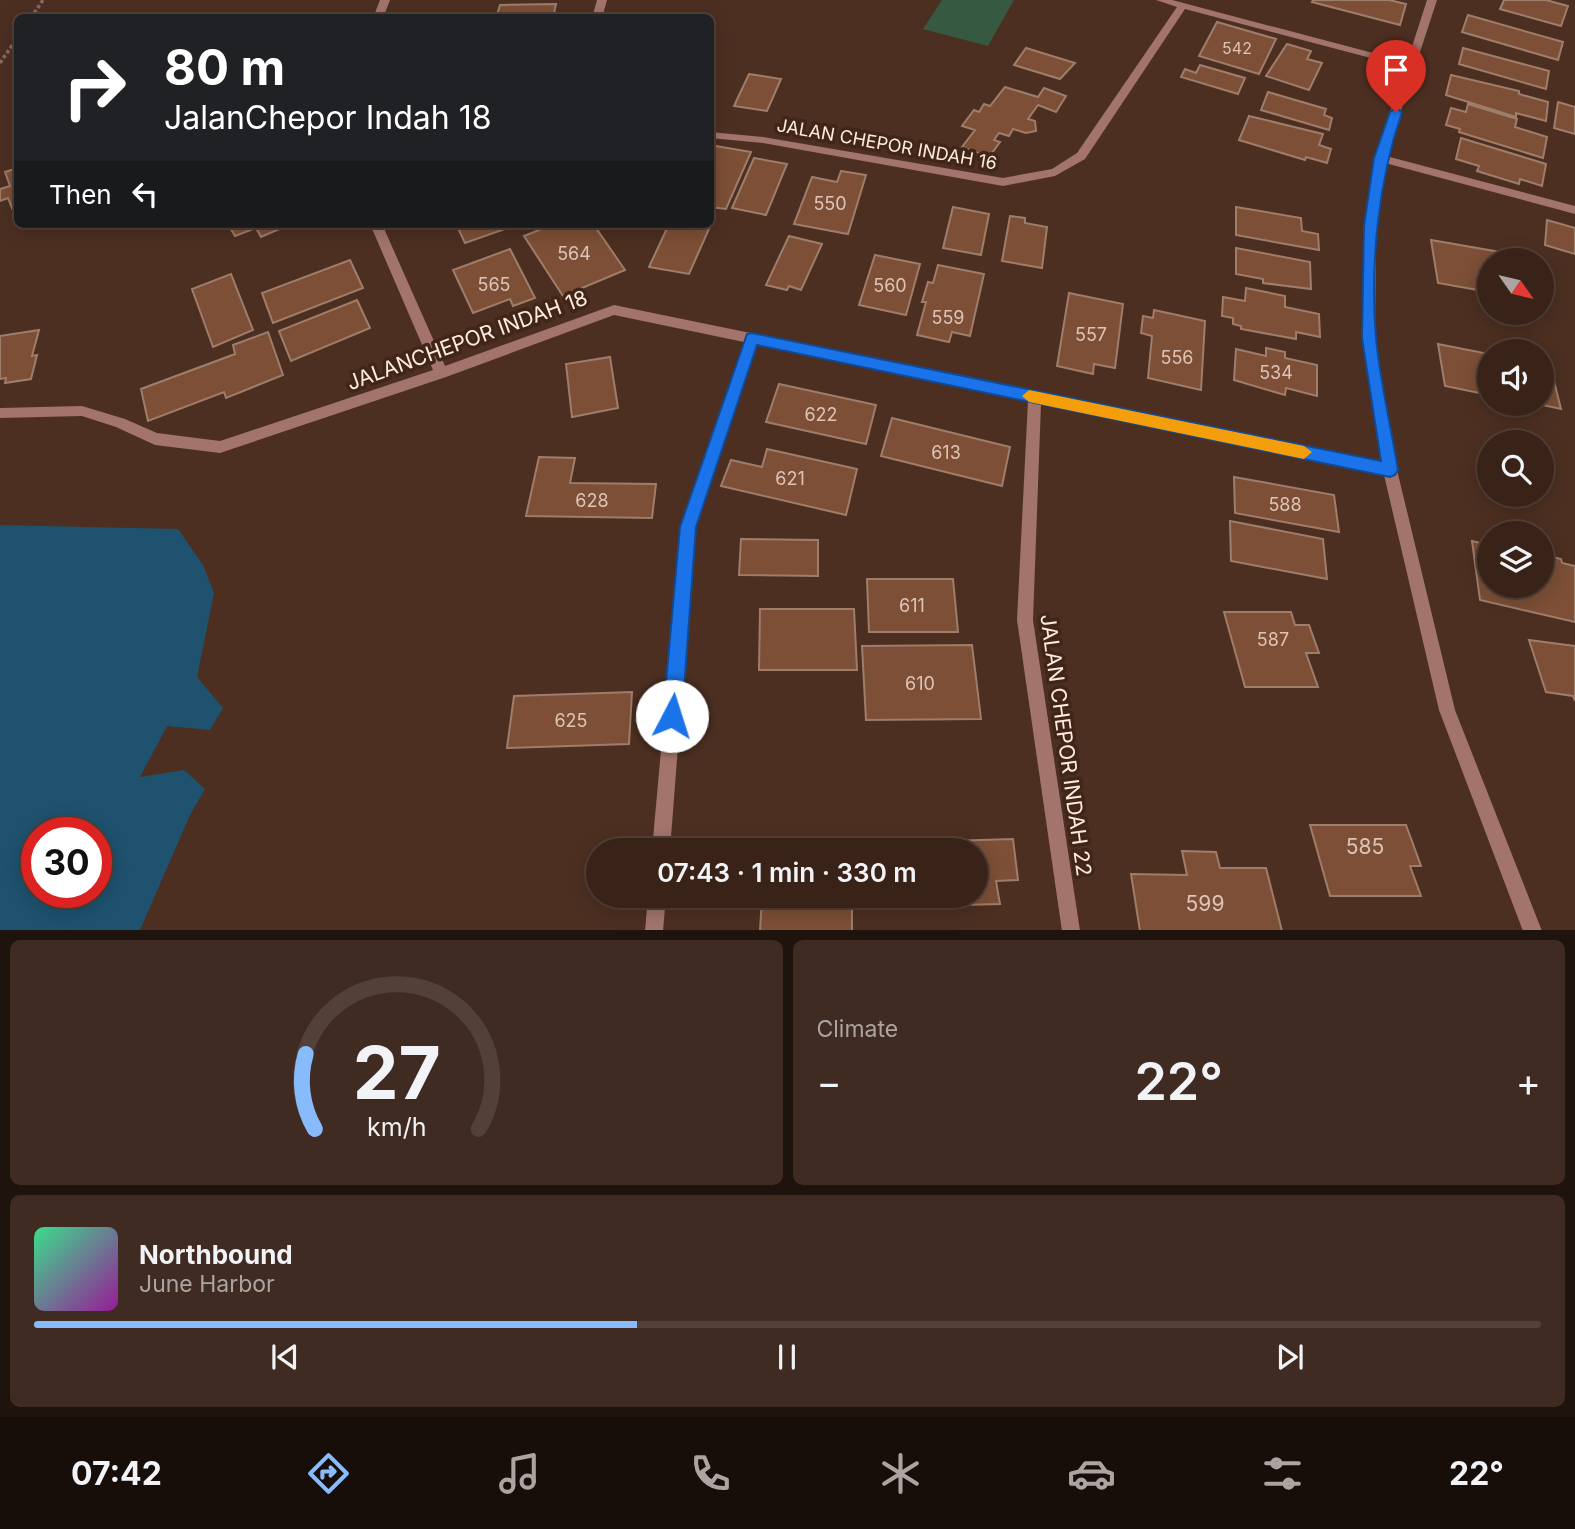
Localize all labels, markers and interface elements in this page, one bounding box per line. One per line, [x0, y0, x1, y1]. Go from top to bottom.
text: 80 m [164, 38, 285, 97]
house number: 542 [1222, 38, 1252, 58]
pin [1366, 40, 1426, 112]
icon: right [49, 42, 140, 133]
icon: arrive [1377, 51, 1415, 89]
text: JalanChepor Indah 18 [164, 98, 491, 137]
street label: JALAN CHEPOR INDAH 16 [775, 114, 999, 174]
icon: left [126, 175, 164, 213]
text: Then [49, 179, 112, 210]
house number: 550 [813, 193, 847, 214]
house number: 564 [557, 243, 591, 264]
north arrow [1477, 248, 1554, 326]
map controls [1477, 248, 1554, 598]
house number: 565 [477, 274, 511, 295]
house number: 560 [873, 275, 907, 296]
street label: JALANCHEPOR INDAH 18 [343, 285, 591, 395]
house number: 559 [931, 307, 965, 328]
house number: 557 [1075, 324, 1107, 345]
button: sound [1477, 339, 1554, 416]
house number: 556 [1160, 347, 1194, 368]
house number: 534 [1259, 362, 1293, 383]
house number: 622 [804, 404, 838, 425]
button: search [1477, 430, 1554, 507]
house number: 613 [931, 442, 961, 463]
house number: 621 [775, 468, 805, 489]
house number: 628 [575, 490, 609, 511]
house number: 588 [1268, 494, 1302, 515]
button: layers [1477, 521, 1554, 598]
house number: 611 [899, 595, 925, 616]
street label: JALAN CHEPOR INDAH 22 [1035, 612, 1097, 878]
house number: 587 [1257, 629, 1289, 650]
house number: 610 [905, 673, 935, 694]
position arrow [635, 679, 709, 753]
house number: 625 [554, 710, 588, 731]
speed limit sign: 30 [21, 817, 112, 908]
house number: 585 [1346, 834, 1384, 859]
text: 07:43 · 1 min · 330 m [657, 857, 917, 888]
house number: 599 [1186, 891, 1224, 916]
text: Climate [817, 1015, 898, 1043]
text: 27 [352, 1028, 440, 1117]
text: 22° [1134, 1050, 1223, 1113]
text: − [817, 1059, 842, 1105]
text: + [1516, 1059, 1541, 1105]
text: km/h [367, 1111, 426, 1141]
text: Northbound [139, 1239, 293, 1270]
text: June Harbor [139, 1270, 275, 1298]
icon: previous [266, 1338, 304, 1376]
icon: pause [768, 1338, 806, 1376]
icon: next [1271, 1338, 1309, 1376]
icon: directions [304, 1449, 353, 1498]
icon: music [495, 1449, 544, 1498]
icon: phone [686, 1449, 735, 1498]
icon: climate [876, 1449, 925, 1498]
icon: car [1067, 1449, 1116, 1498]
icon: filters [1258, 1449, 1307, 1498]
text: 07:42 [71, 1454, 162, 1493]
text: 22° [1449, 1454, 1504, 1493]

